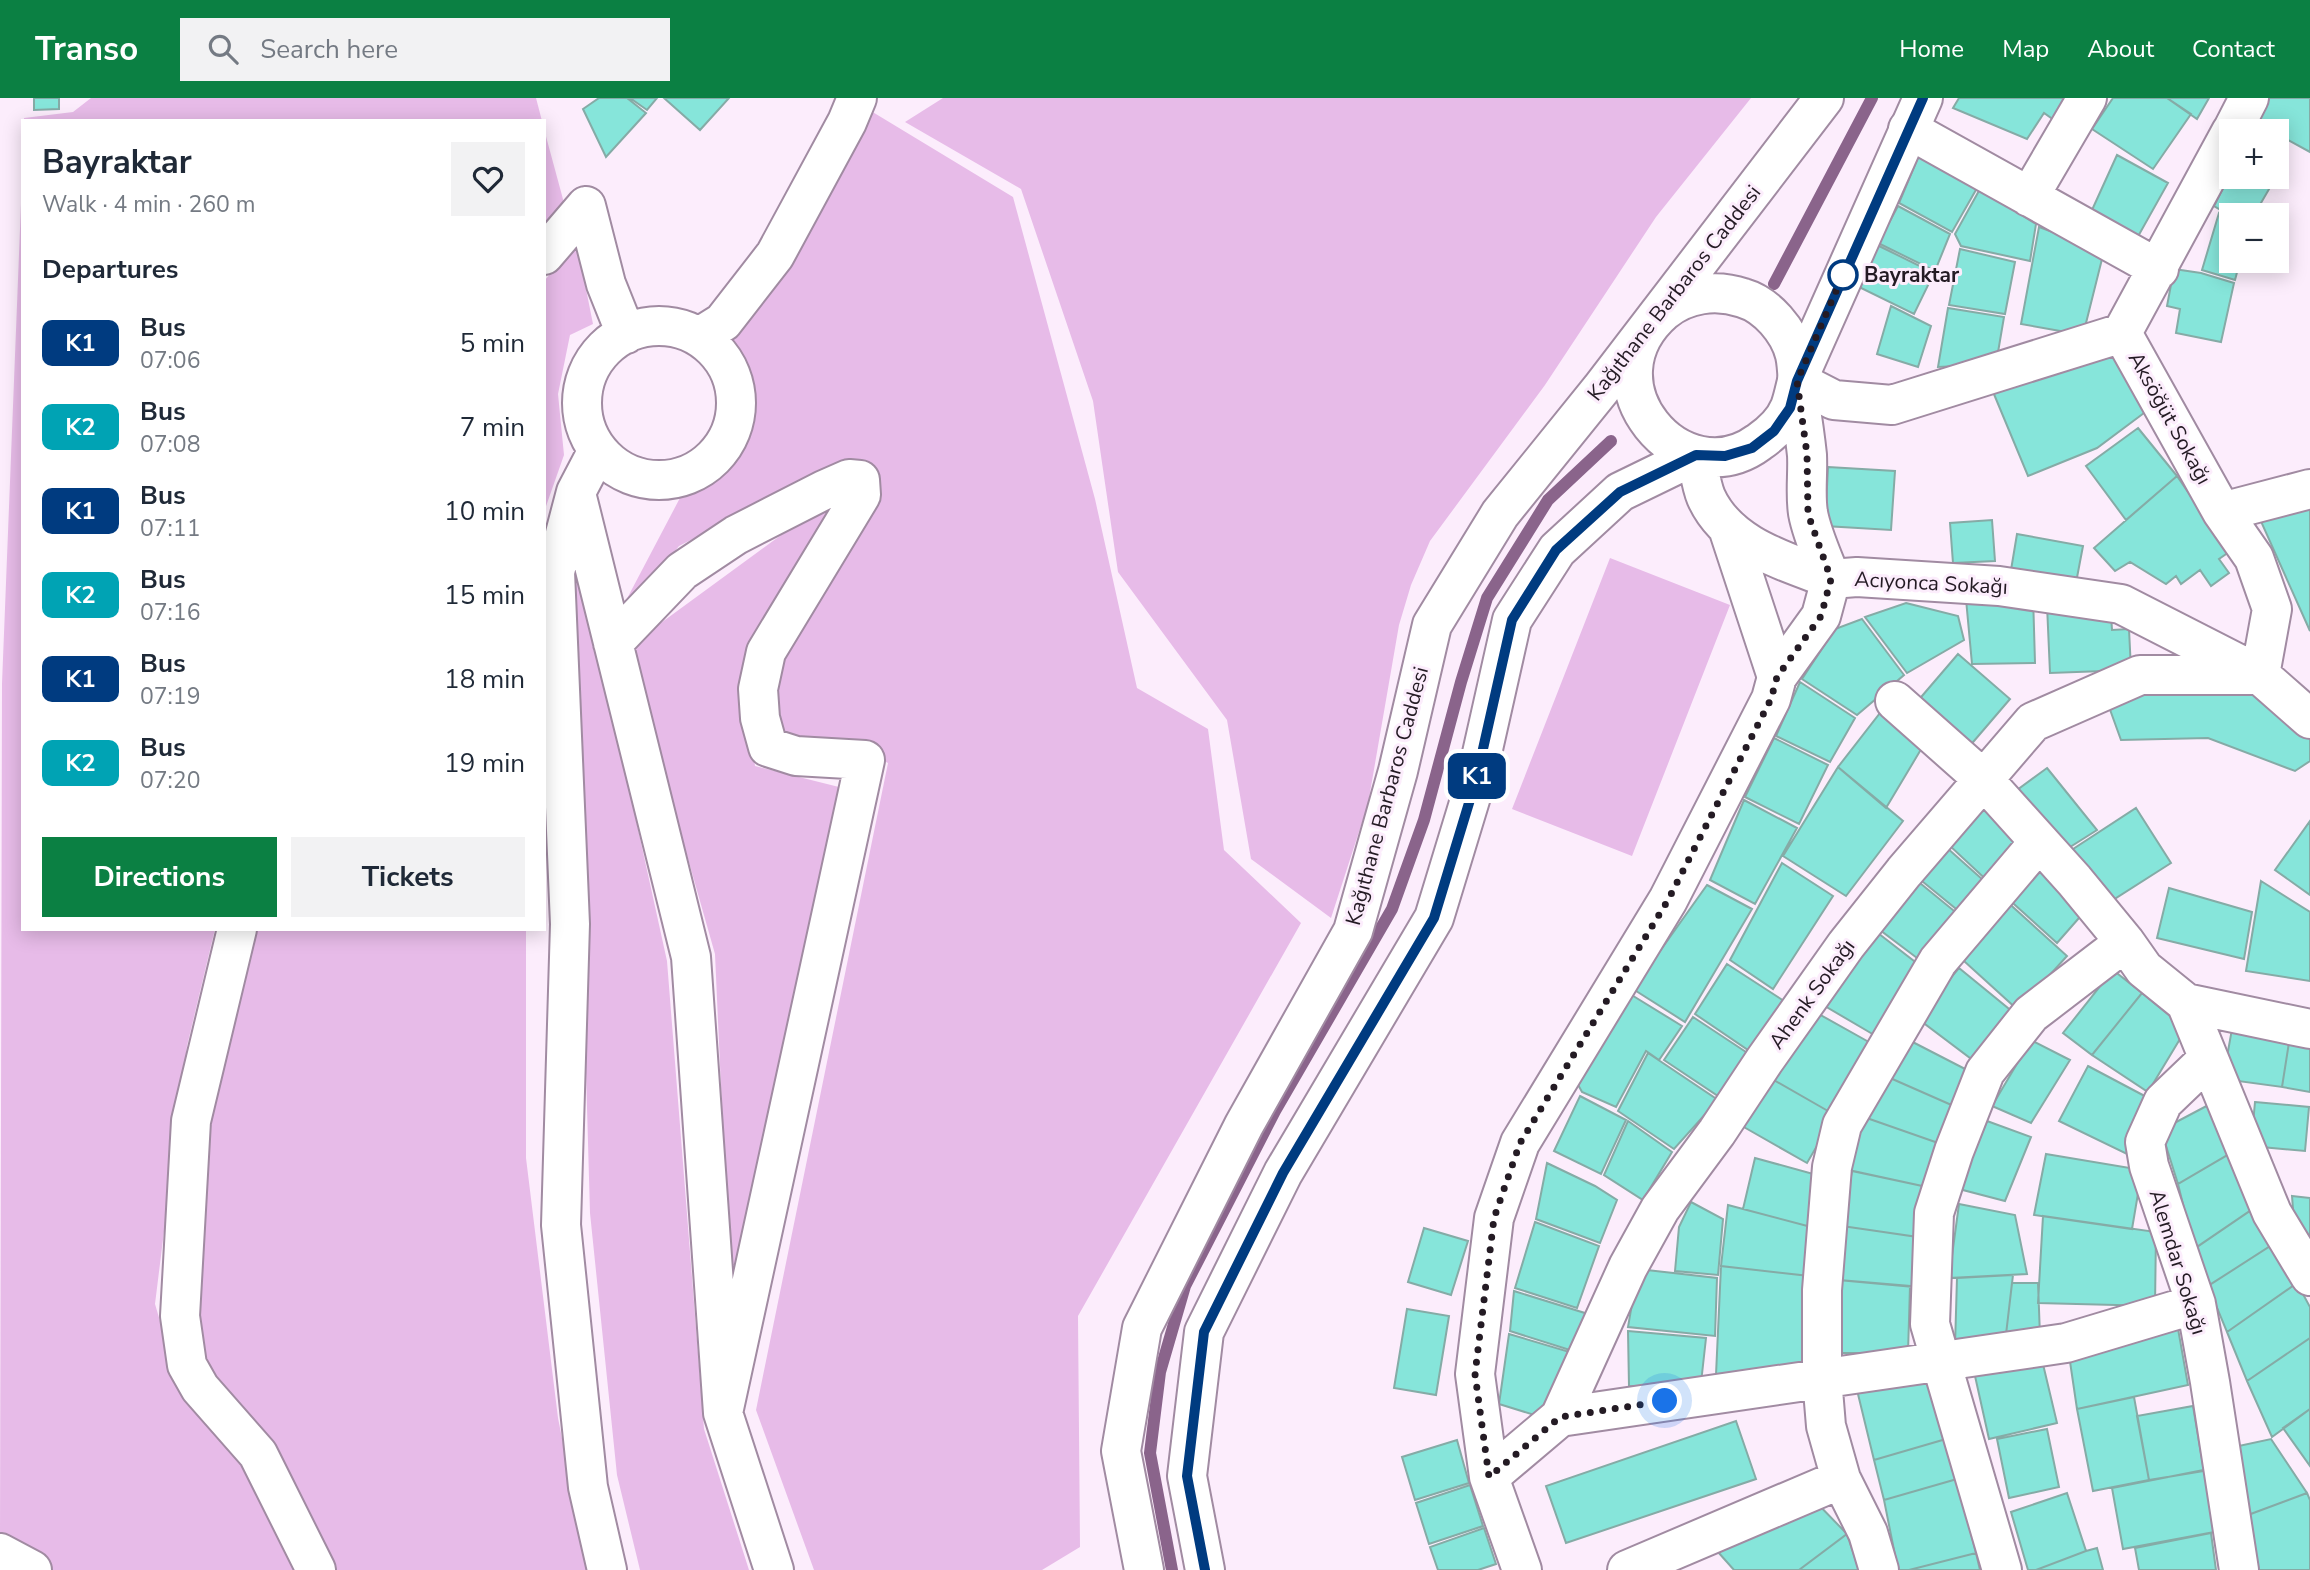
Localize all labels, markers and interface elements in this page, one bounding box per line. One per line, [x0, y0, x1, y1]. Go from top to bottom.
search box [180, 18, 670, 81]
text: Transo [35, 27, 138, 72]
icon: search [204, 30, 242, 68]
text: Search here [260, 32, 398, 67]
text: Home [1899, 33, 1964, 65]
text: Map [2002, 33, 2049, 65]
text: About [2087, 33, 2154, 65]
text: Contact [2192, 33, 2275, 65]
map controls [2219, 119, 2289, 273]
button: + [2219, 119, 2289, 189]
text: Bayraktar [42, 140, 192, 185]
button: heart [451, 142, 525, 216]
street label: Kağıthane Barbaros Caddesi [1581, 179, 1767, 407]
text: Walk · 4 min · 260 m [42, 189, 255, 220]
button: − [2219, 203, 2289, 273]
text: Departures [42, 252, 178, 287]
marker: Bayraktar [1828, 260, 1858, 290]
place label: Bayraktar [1864, 261, 1960, 289]
text: Bus [140, 310, 186, 345]
text: 5 min [460, 326, 525, 361]
text: K1 [65, 327, 96, 359]
text: 07:06 [140, 345, 200, 376]
street label: Aksöğüt Sokağı [2122, 347, 2218, 489]
text: Bus [140, 394, 186, 429]
text: 7 min [460, 410, 525, 445]
text: K2 [65, 411, 96, 443]
text: 07:08 [140, 429, 200, 460]
text: Bus [140, 478, 186, 513]
text: 10 min [444, 494, 525, 529]
text: K1 [65, 495, 96, 527]
text: 07:11 [140, 513, 200, 544]
text: Bus [140, 562, 186, 597]
street label: Acıyonca Sokağı [1854, 565, 2008, 601]
text: 15 min [444, 578, 525, 613]
text: K2 [65, 579, 96, 611]
text: 07:16 [140, 597, 200, 628]
text: Bus [140, 646, 186, 681]
text: 18 min [444, 662, 525, 697]
text: K1 [65, 663, 96, 695]
street label: Kağıthane Barbaros Caddesi [1339, 664, 1435, 928]
text: 07:19 [140, 681, 200, 712]
text: Bus [140, 730, 186, 765]
text: 19 min [444, 746, 525, 781]
text: K2 [65, 747, 96, 779]
line badge: K1 [1446, 753, 1508, 799]
text: K1 [1462, 760, 1492, 792]
text: 07:20 [140, 765, 200, 796]
button: Directions [42, 837, 277, 917]
button: Tickets [291, 837, 525, 917]
street label: Ahenk Sokağı [1763, 933, 1861, 1055]
street label: Alemdar Sokağı [2143, 1186, 2213, 1338]
your location [1647, 1383, 1682, 1418]

